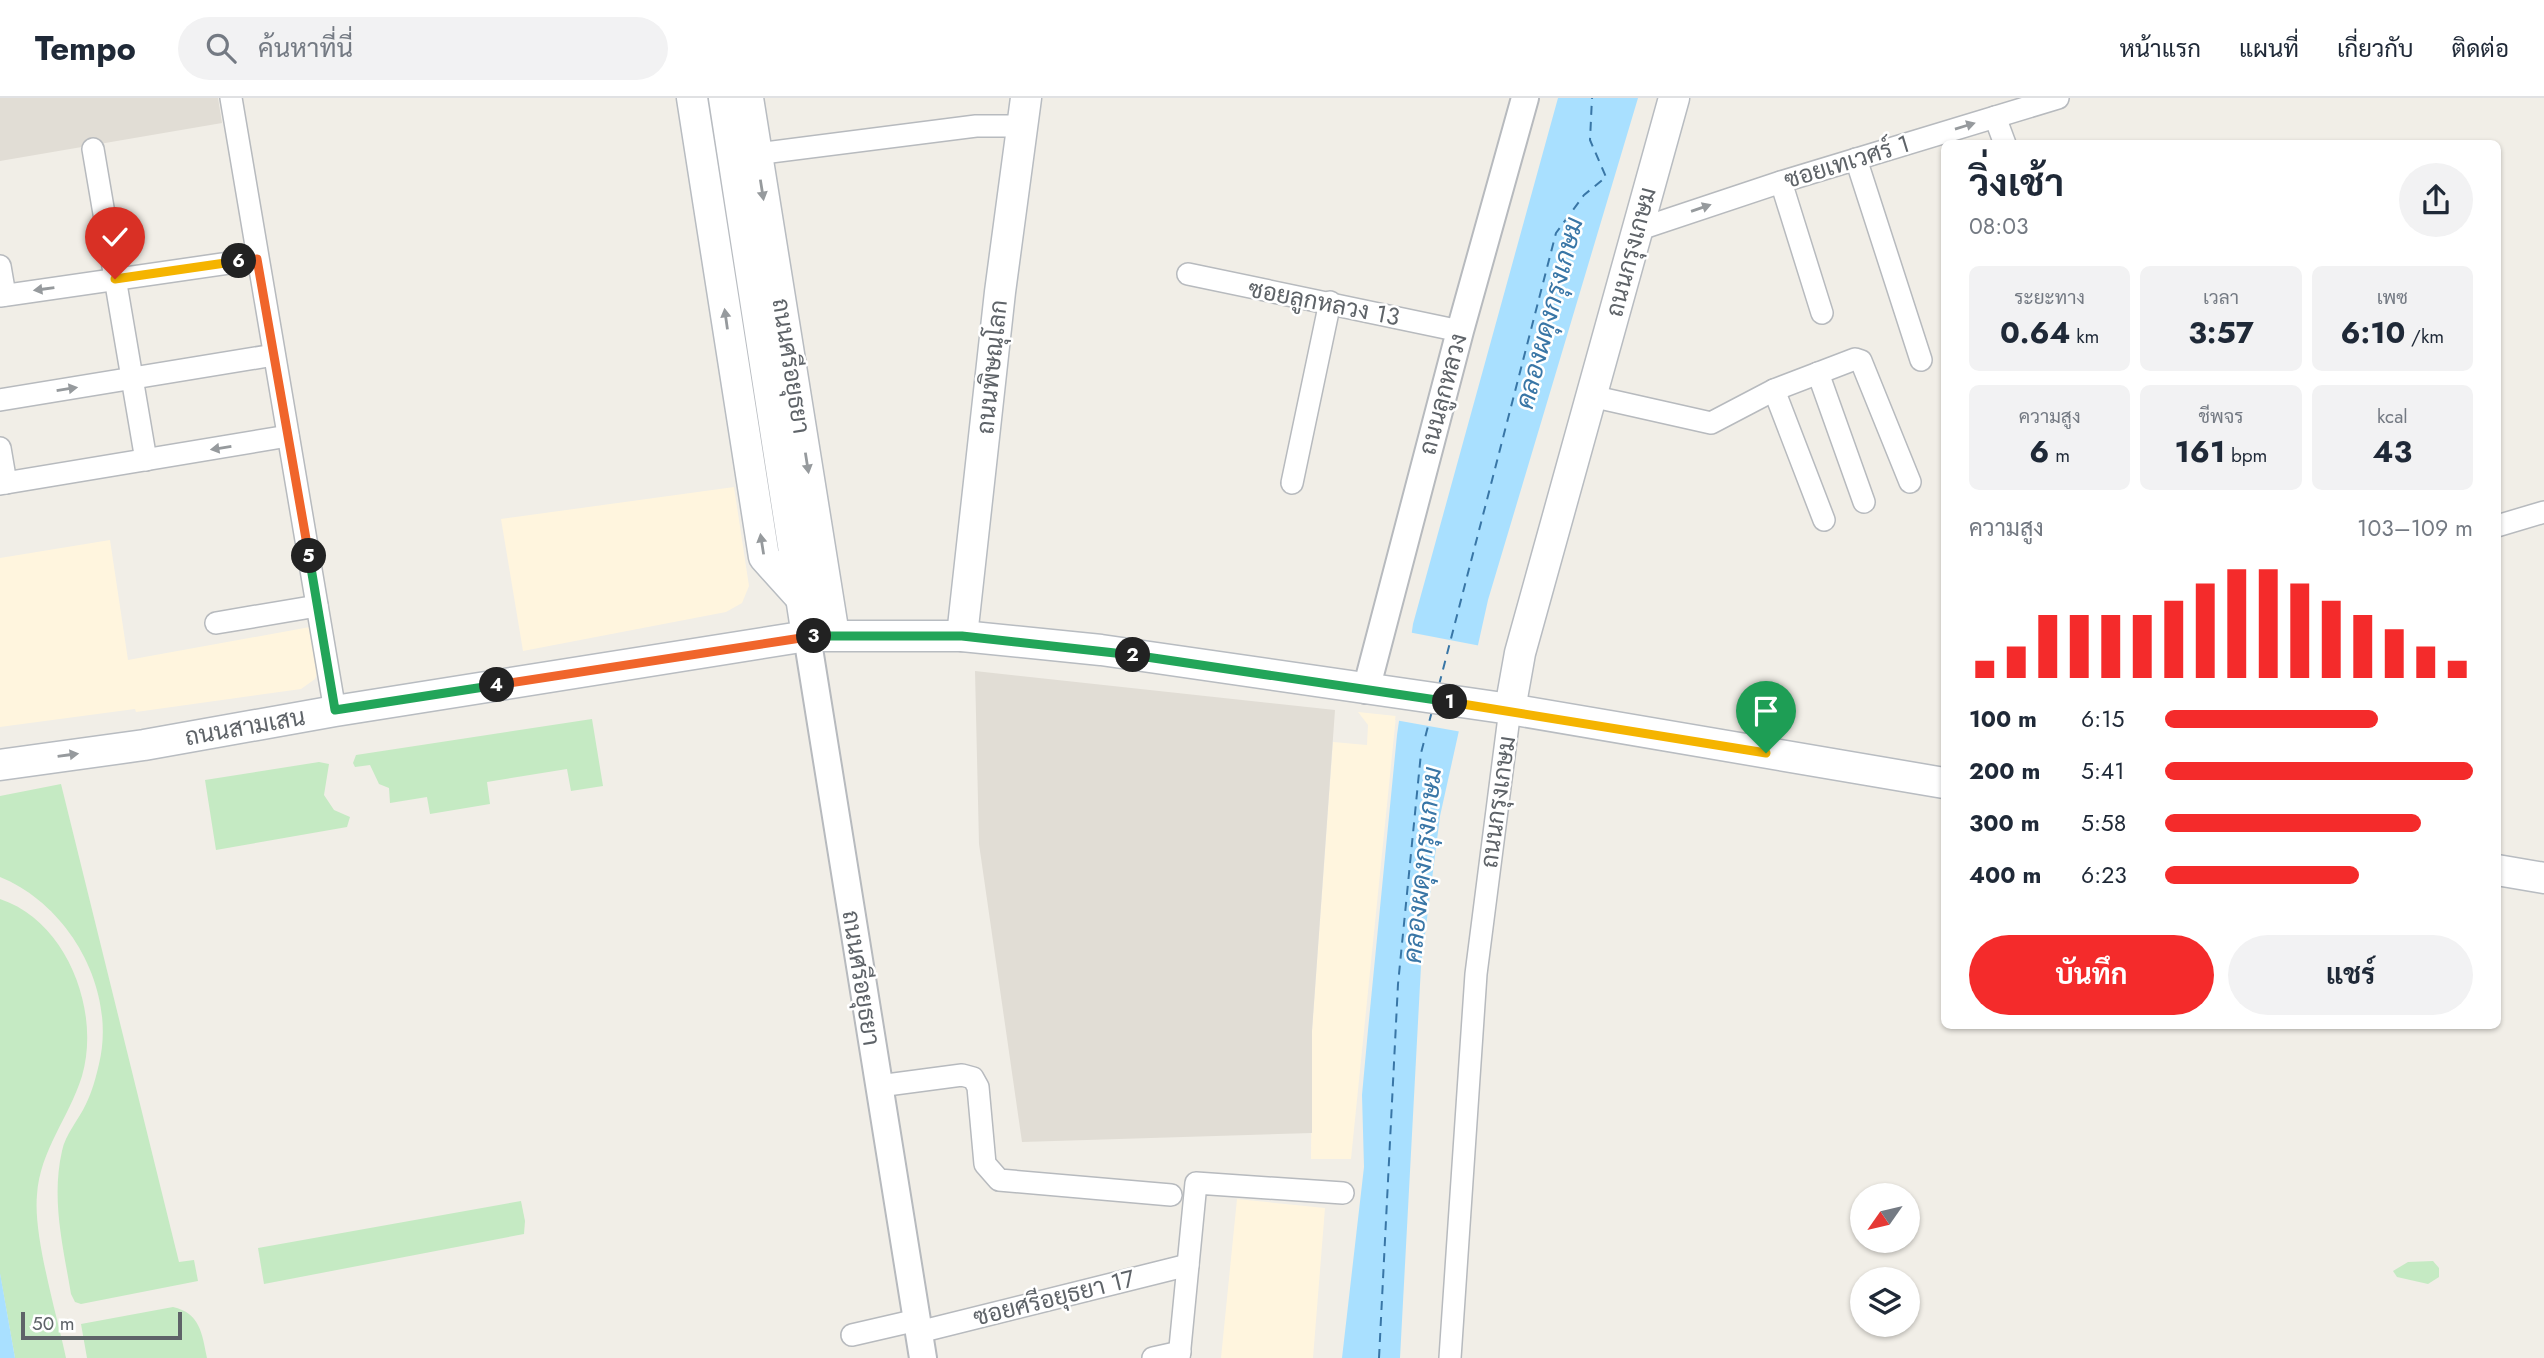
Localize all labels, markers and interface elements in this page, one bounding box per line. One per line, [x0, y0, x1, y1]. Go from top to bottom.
search box [178, 17, 668, 80]
text: Tempo [35, 25, 136, 72]
icon: search [202, 29, 240, 67]
text: ค้นหาที่นี่ [258, 29, 353, 67]
text: หน้าแรก [2120, 31, 2201, 66]
text: แผนที่ [2239, 31, 2299, 66]
text: เกี่ยวกับ [2337, 31, 2414, 66]
text: ติดต่อ [2452, 31, 2509, 66]
one-way arrow [1955, 121, 1976, 131]
street label: ซอยเทเวศร์ 1 [1780, 126, 1914, 197]
text: วิ่งเช้า [1969, 155, 2064, 210]
button: share [2399, 163, 2473, 237]
one-way arrow [757, 179, 768, 201]
street label: ถนนกรุงเกษม [1596, 183, 1665, 321]
one-way arrow [1691, 202, 1712, 213]
pin [85, 207, 145, 279]
text: 08:03 [1969, 209, 2029, 243]
water label: คลองผดุงกรุงเกษม [1505, 213, 1593, 413]
icon: check [96, 218, 134, 256]
pin: 6 [222, 244, 256, 278]
text: 6 [232, 247, 245, 274]
street label: ซอยลูกหลวง 13 [1245, 271, 1403, 334]
one-way arrow [33, 284, 55, 295]
text: ระยะทาง [2014, 284, 2085, 311]
text: เวลา [2203, 284, 2239, 311]
text: เพซ [2377, 284, 2408, 311]
street label: ถนนศรีอยุธยา [764, 296, 819, 436]
street label: ถนนพิษณุโลก [967, 298, 1016, 436]
one-way arrow [721, 308, 732, 330]
text: 0.64 [2000, 311, 2070, 354]
text: 3:57 [2188, 311, 2254, 354]
text: 6:10 [2341, 311, 2405, 354]
text: km [2070, 323, 2099, 350]
text: /km [2405, 323, 2444, 350]
street label: ถนนลูกหลวง [1409, 329, 1476, 459]
one-way arrow [56, 383, 78, 394]
text: ความสูง [2019, 403, 2081, 430]
text: ชีพจร [2199, 403, 2243, 430]
text: kcal [2377, 403, 2408, 430]
text: 6 [2029, 430, 2049, 473]
text: 161 [2175, 430, 2225, 473]
text: 43 [2373, 430, 2412, 473]
text: m [2049, 442, 2070, 469]
text: bpm [2225, 442, 2267, 469]
one-way arrow [210, 443, 232, 454]
one-way arrow [802, 452, 813, 474]
text: ความสูง [1969, 511, 2044, 545]
text: 103–109 m [2357, 511, 2473, 545]
one-way arrow [756, 533, 767, 555]
pin: 5 [292, 538, 326, 574]
text: 5 [302, 542, 315, 569]
pin: 3 [796, 618, 832, 654]
text: 3 [808, 622, 819, 649]
pin: 2 [1116, 638, 1150, 672]
text: 2 [1126, 641, 1139, 668]
pin: 4 [480, 668, 514, 702]
text: 4 [490, 671, 503, 698]
pin [1736, 681, 1796, 753]
pin: 1 [1432, 684, 1468, 720]
text: 1 [1445, 688, 1454, 715]
icon: arrive [1747, 692, 1785, 730]
street label: ถนนสามเสน [182, 699, 308, 754]
text: 100 m [1969, 702, 2037, 736]
text: 6:15 [2081, 702, 2124, 736]
street label: ถนนกรุงเกษม [1471, 734, 1524, 870]
one-way arrow [57, 750, 79, 761]
text: 200 m [1969, 754, 2040, 788]
text: 5:41 [2081, 754, 2125, 788]
water label: คลองผดุงกรุงเกษม [1393, 765, 1451, 965]
text: 300 m [1969, 806, 2040, 840]
text: 5:58 [2081, 806, 2126, 840]
text: 400 m [1969, 858, 2041, 892]
text: 6:23 [2081, 858, 2127, 892]
street label: ถนนศรีอยุธยา [834, 908, 889, 1048]
button: บันทึก [1969, 935, 2214, 1015]
button: แชร์ [2228, 935, 2473, 1015]
north arrow [1850, 1183, 1920, 1253]
map controls [1850, 1183, 1920, 1337]
street label: ซอยศรีอยุธยา 17 [969, 1260, 1139, 1335]
button: layers [1850, 1267, 1920, 1337]
scale bar [21, 1309, 182, 1341]
text: 50 m [32, 1310, 75, 1337]

